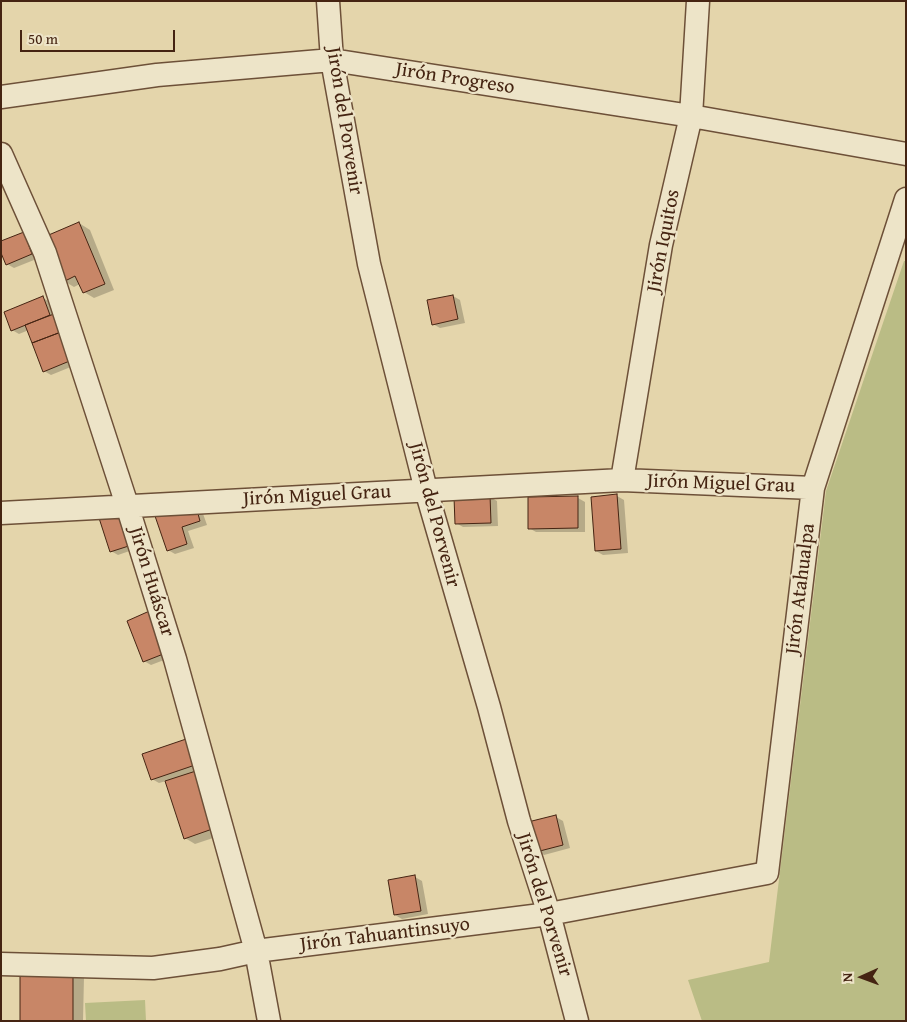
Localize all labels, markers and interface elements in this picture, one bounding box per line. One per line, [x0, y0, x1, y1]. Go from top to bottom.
scale bar [22, 20, 178, 52]
text: 50 m [28, 28, 58, 49]
street label: Jirón del Porvenir [320, 45, 368, 197]
street label: Jirón Progreso [394, 58, 516, 100]
street label: Jirón Iquitos [642, 188, 686, 294]
street label: Jirón del Porvenir [403, 440, 465, 590]
street label: Jirón Miguel Grau [646, 469, 796, 499]
street label: Jirón Miguel Grau [242, 480, 392, 512]
street label: Jirón Atahualpa [781, 522, 821, 656]
street label: Jirón Huáscar [123, 524, 179, 640]
street label: Jirón del Porvenir [511, 830, 577, 980]
street label: Jirón Tahuantinsuyo [299, 913, 471, 957]
north arrow [837, 952, 887, 1002]
text: N [837, 973, 857, 983]

